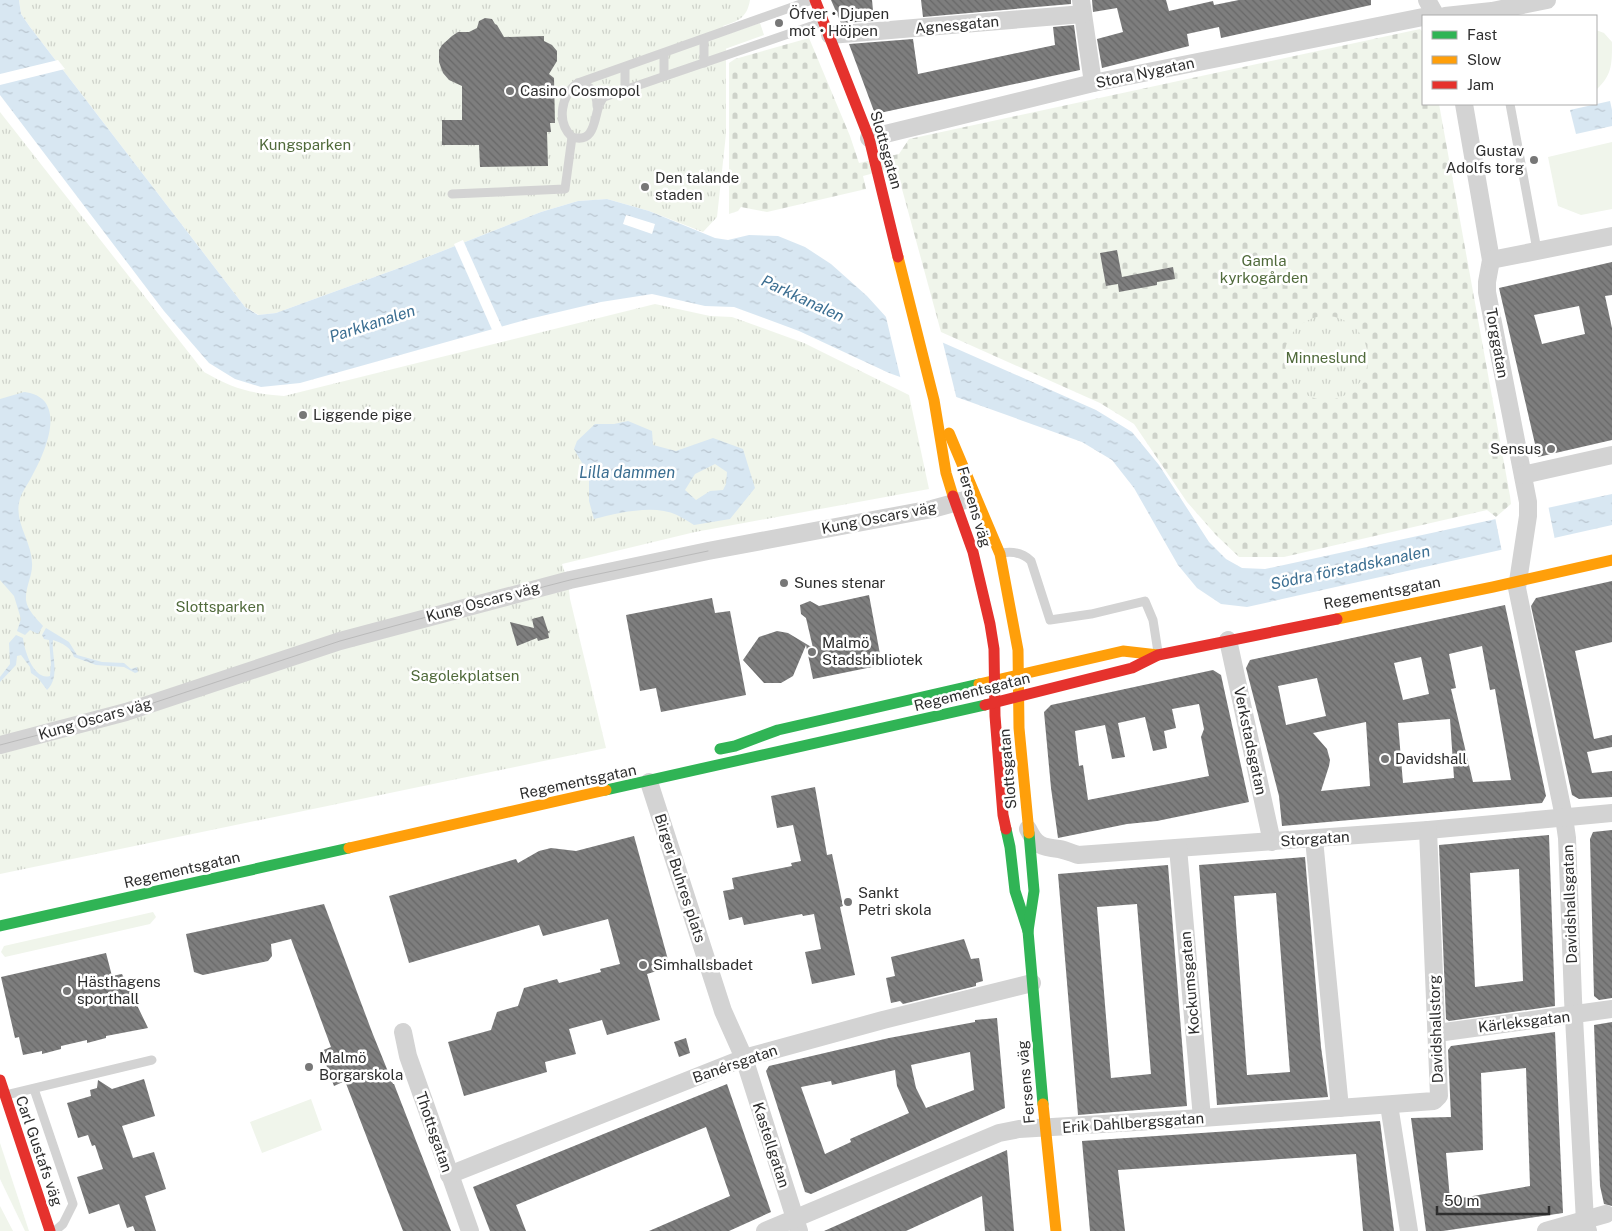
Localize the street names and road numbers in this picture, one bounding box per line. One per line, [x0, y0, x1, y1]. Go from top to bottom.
street label: Agnesgatan [914, 12, 1000, 37]
street label: Stora Nygatan [1094, 54, 1196, 91]
street label: Slottsgatan [867, 109, 906, 191]
street label: Torggatan [1483, 307, 1512, 379]
street label: Fersens väg [954, 464, 995, 549]
street label: Kung Oscars väg [820, 498, 938, 537]
street label: Regementsgatan [1322, 573, 1442, 612]
street label: Kung Oscars väg [424, 578, 542, 625]
street label: Regementsgatan [912, 669, 1032, 714]
street label: Verkstadsgatan [1231, 685, 1270, 796]
street label: Kung Oscars väg [36, 694, 153, 743]
street label: Slottsgatan [996, 728, 1019, 810]
street label: Regementsgatan [518, 761, 638, 802]
street label: Birger Buhres plats [652, 811, 709, 944]
street label: Storgatan [1280, 828, 1350, 849]
street label: Davidshallsgatan [1559, 844, 1580, 964]
street label: Regementsgatan [122, 848, 242, 891]
street label: Kockumsgatan [1177, 931, 1202, 1035]
street label: Davidshallstorg [1425, 975, 1446, 1083]
street label: Kärleksgatan [1477, 1007, 1571, 1036]
street label: Fersens väg [1013, 1040, 1038, 1125]
street label: Banérsgatan [690, 1041, 780, 1086]
street label: Thottsgatan [413, 1089, 456, 1174]
street label: Carl Gustafs väg [13, 1093, 66, 1208]
street label: Kastellgatan [750, 1100, 793, 1190]
street label: Erik Dahlbergsgatan [1061, 1109, 1204, 1136]

